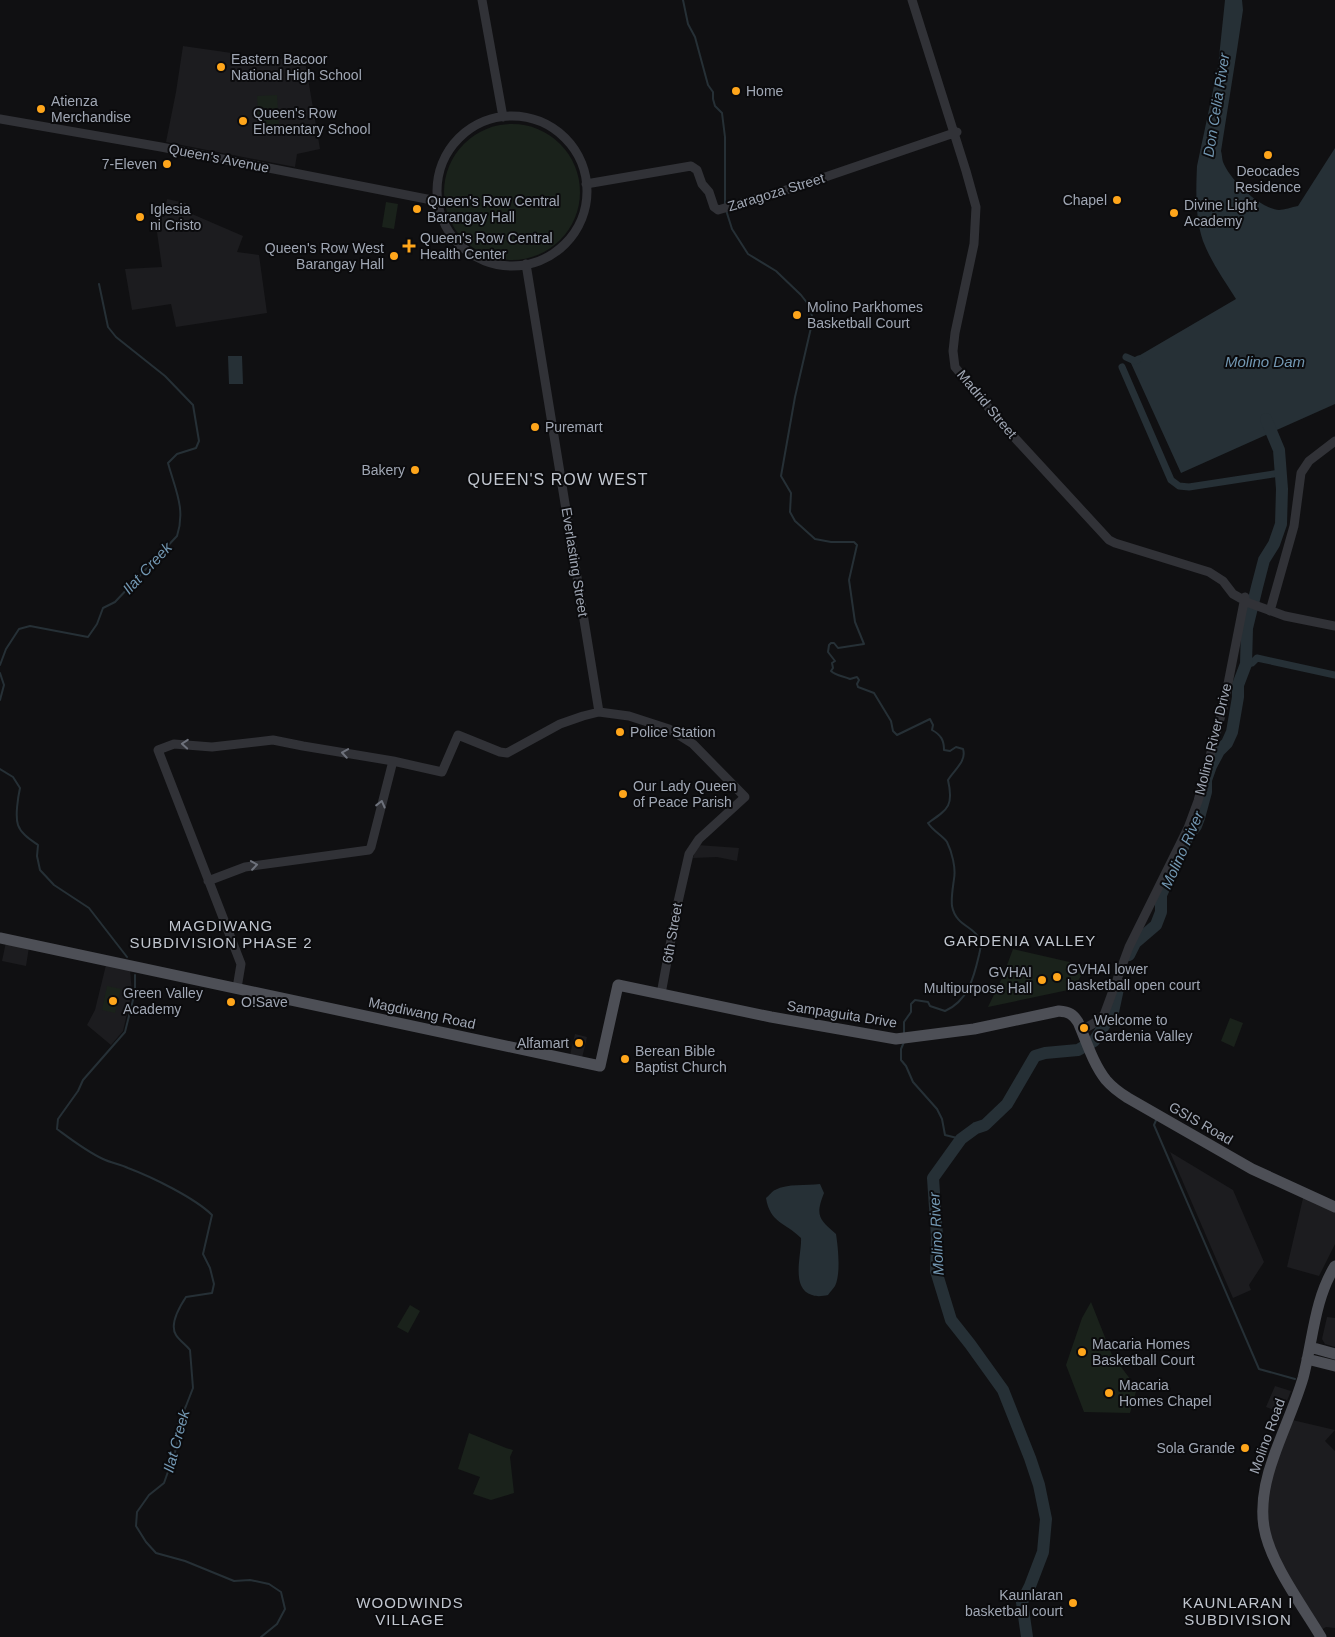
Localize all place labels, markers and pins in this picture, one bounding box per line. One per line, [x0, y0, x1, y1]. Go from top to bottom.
place label: Eastern Bacoor National High School [231, 51, 362, 83]
marker: Eastern Bacoor National High School [215, 61, 227, 73]
place label: Home [746, 83, 784, 99]
marker: Home [730, 85, 742, 97]
place label: Atienza Merchandise [51, 93, 131, 125]
marker: Atienza Merchandise [35, 103, 47, 115]
place label: Queen's Row Elementary School [253, 105, 371, 137]
marker: Queen's Row Elementary School [237, 115, 249, 127]
marker: Deocades Residence [1262, 149, 1274, 161]
place label: 7-Eleven [102, 156, 157, 172]
marker: 7-Eleven [161, 158, 173, 170]
place label: Deocades Residence [1235, 163, 1301, 195]
place label: Chapel [1063, 192, 1107, 208]
place label: Queen's Row Central Barangay Hall [427, 193, 560, 225]
marker: Chapel [1111, 194, 1123, 206]
place label: Divine Light Academy [1184, 197, 1257, 229]
place label: Iglesia ni Cristo [150, 201, 202, 233]
marker: Queen's Row Central Barangay Hall [411, 203, 423, 215]
marker: Divine Light Academy [1168, 207, 1180, 219]
marker: Iglesia ni Cristo [134, 211, 146, 223]
place label: Queen's Row Central Health Center [420, 230, 553, 262]
marker: Queen's Row Central Health Center [402, 239, 416, 253]
place label: Queen's Row West Barangay Hall [265, 240, 384, 272]
marker: Queen's Row West Barangay Hall [388, 250, 400, 262]
place label: Molino Parkhomes Basketball Court [807, 299, 923, 331]
marker: Molino Parkhomes Basketball Court [791, 309, 803, 321]
place label: Puremart [545, 419, 603, 435]
marker: Puremart [529, 421, 541, 433]
place label: Bakery [361, 462, 405, 478]
marker: Bakery [409, 464, 421, 476]
place label: Police Station [630, 724, 716, 740]
marker: Police Station [614, 726, 626, 738]
place label: Our Lady Queen of Peace Parish [633, 778, 737, 810]
marker: Our Lady Queen of Peace Parish [617, 788, 629, 800]
place label: GVHAI lower basketball open court [1067, 961, 1200, 993]
place label: GVHAI Multipurpose Hall [924, 964, 1032, 996]
marker: GVHAI lower basketball open court [1051, 971, 1063, 983]
marker: GVHAI Multipurpose Hall [1036, 974, 1048, 986]
place label: Green Valley Academy [123, 985, 203, 1017]
place label: O!Save [241, 994, 288, 1010]
marker: Green Valley Academy [107, 995, 119, 1007]
marker: O!Save [225, 996, 237, 1008]
place label: Welcome to Gardenia Valley [1094, 1012, 1193, 1044]
marker: Welcome to Gardenia Valley [1078, 1022, 1090, 1034]
place label: Alfamart [517, 1035, 569, 1051]
marker: Alfamart [573, 1037, 585, 1049]
place label: Berean Bible Baptist Church [635, 1043, 727, 1075]
marker: Berean Bible Baptist Church [619, 1053, 631, 1065]
place label: Macaria Homes Basketball Court [1092, 1336, 1195, 1368]
marker: Macaria Homes Basketball Court [1076, 1346, 1088, 1358]
place label: Macaria Homes Chapel [1119, 1377, 1212, 1409]
marker: Macaria Homes Chapel [1103, 1387, 1115, 1399]
place label: Sola Grande [1156, 1440, 1235, 1456]
marker: Sola Grande [1239, 1442, 1251, 1454]
place label: Kaunlaran basketball court [965, 1587, 1063, 1619]
marker: Kaunlaran basketball court [1067, 1597, 1079, 1609]

